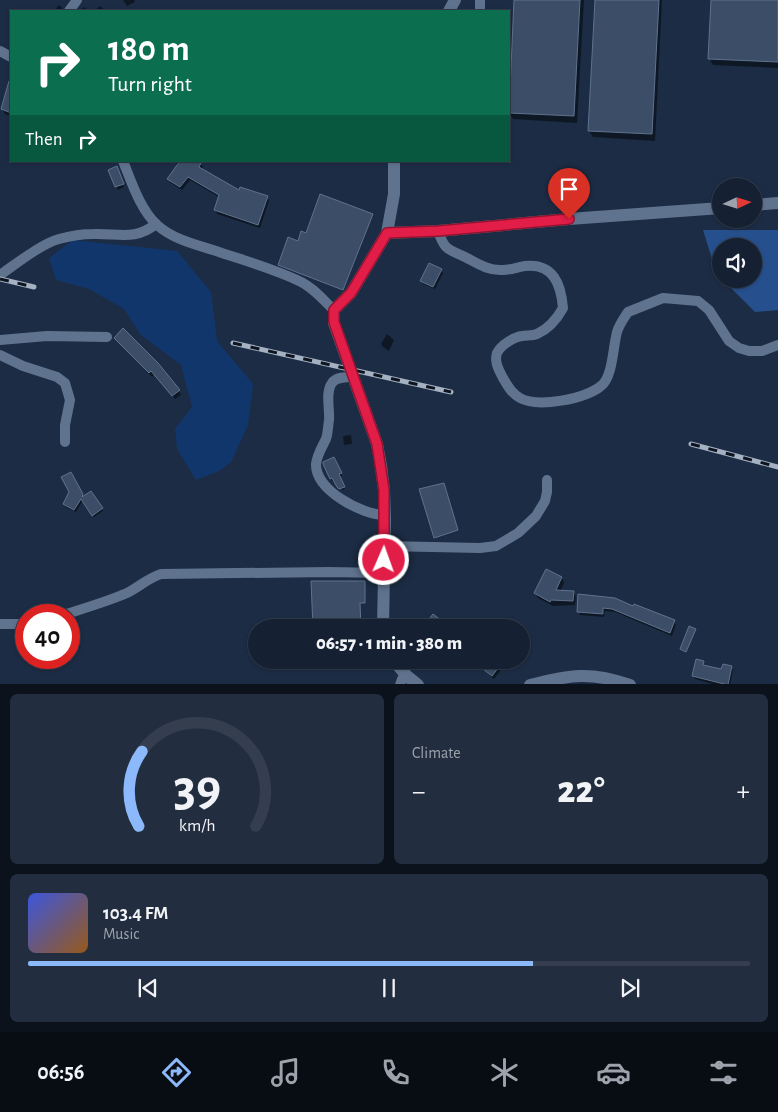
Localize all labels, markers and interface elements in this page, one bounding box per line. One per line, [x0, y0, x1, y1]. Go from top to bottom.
icon: right [25, 30, 90, 95]
text: 180 m [108, 32, 190, 67]
text: Turn right [108, 73, 192, 95]
icon: right [73, 125, 101, 153]
text: Then [25, 130, 63, 149]
pin [548, 168, 590, 219]
icon: arrive [555, 175, 583, 203]
north arrow [712, 178, 762, 228]
map controls [712, 178, 762, 288]
button: sound [712, 238, 762, 288]
position arrow [357, 533, 409, 585]
speed limit sign: 40 [15, 604, 80, 669]
text: 06:57 · 1 min · 380 m [316, 634, 462, 653]
text: Climate [412, 745, 461, 761]
text: 39 [173, 763, 221, 815]
text: 22° [557, 772, 605, 810]
text: − [412, 778, 425, 806]
text: + [737, 778, 750, 806]
text: km/h [179, 817, 215, 835]
text: 103.4 FM [103, 904, 168, 923]
text: Music [103, 926, 139, 942]
icon: previous [134, 974, 162, 1002]
icon: pause [375, 974, 403, 1002]
icon: next [616, 974, 644, 1002]
icon: directions [159, 1055, 194, 1090]
icon: music [268, 1055, 303, 1090]
icon: phone [378, 1055, 413, 1090]
icon: climate [487, 1055, 522, 1090]
icon: car [596, 1055, 631, 1090]
icon: filters [706, 1055, 741, 1090]
text: 06:56 [37, 1061, 84, 1083]

